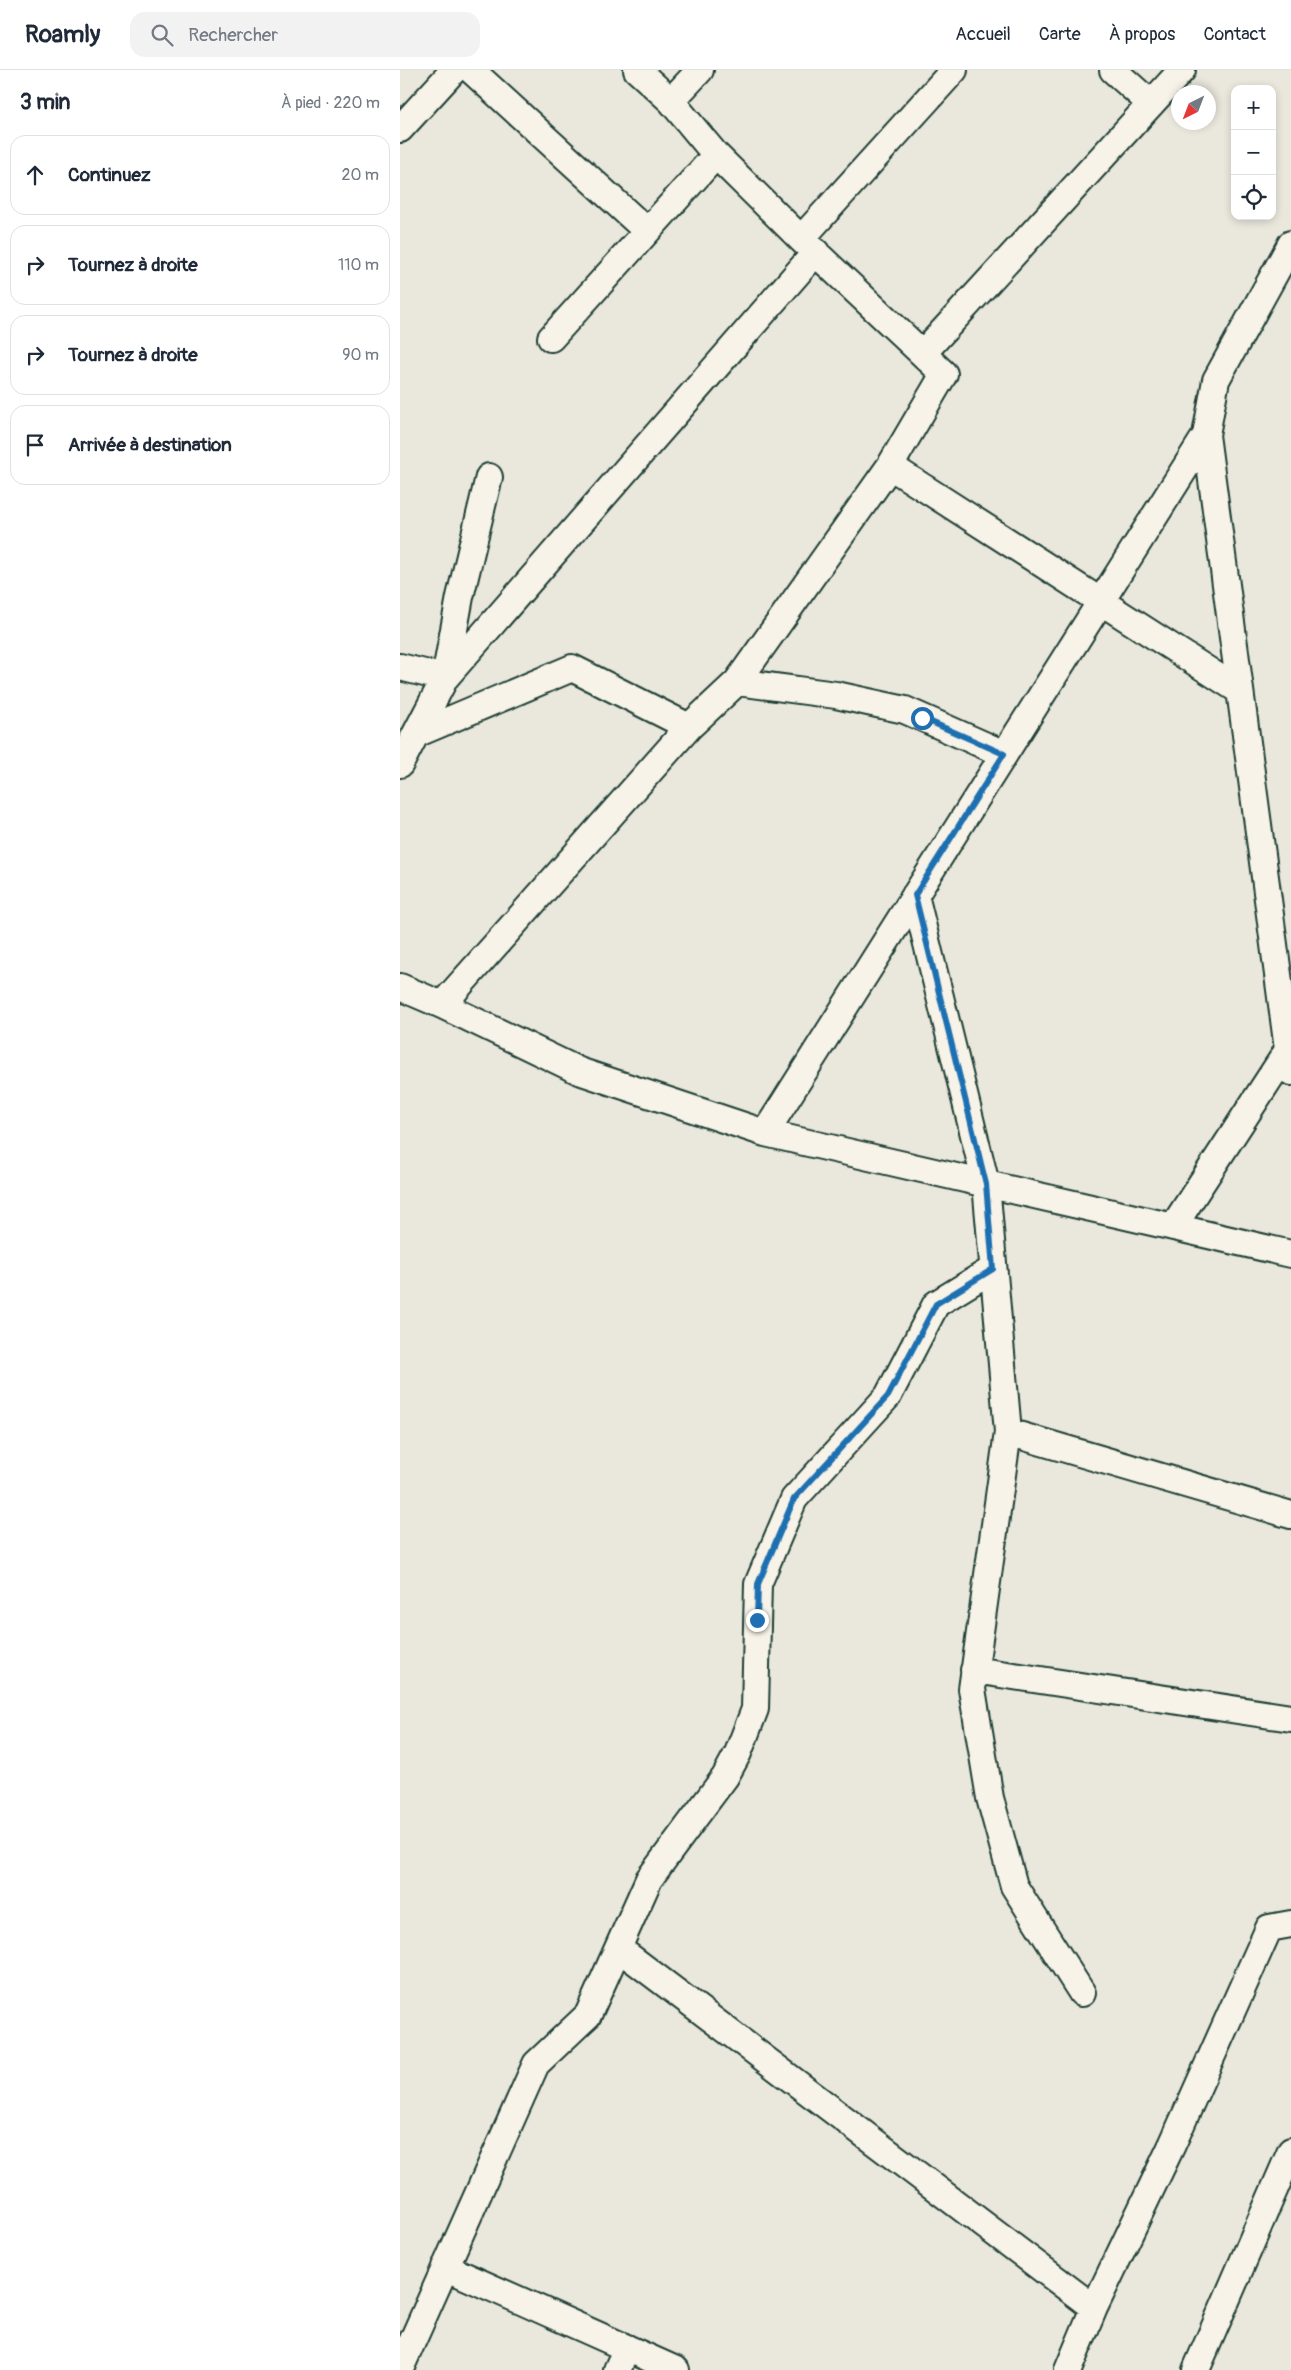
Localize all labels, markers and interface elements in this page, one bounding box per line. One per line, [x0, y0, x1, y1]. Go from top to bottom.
search box [130, 12, 480, 57]
text: Roamly [25, 20, 100, 49]
icon: search [148, 21, 176, 49]
text: Rechercher [188, 23, 278, 47]
text: Accueil [955, 23, 1011, 46]
text: Carte [1039, 23, 1081, 46]
text: À propos [1109, 23, 1175, 46]
text: Contact [1203, 23, 1266, 46]
north arrow [1171, 85, 1216, 130]
map controls [1231, 85, 1276, 220]
button: + [1231, 85, 1276, 130]
text: 3 min [20, 89, 70, 116]
text: À pied · 220 m [281, 93, 380, 113]
button: − [1231, 130, 1276, 175]
icon: ahead [21, 161, 49, 189]
text: Continuez [68, 163, 151, 187]
text: 20 m [341, 165, 379, 185]
button: locate [1231, 175, 1276, 220]
icon: right [21, 251, 49, 279]
text: Tournez à droite [68, 253, 198, 277]
text: 110 m [338, 255, 379, 275]
icon: right [21, 341, 49, 369]
text: Tournez à droite [68, 343, 198, 367]
text: 90 m [342, 345, 379, 365]
icon: arrive [21, 431, 49, 459]
text: Arrivée à destination [68, 433, 232, 457]
route start [911, 707, 934, 730]
route end [746, 1609, 769, 1632]

